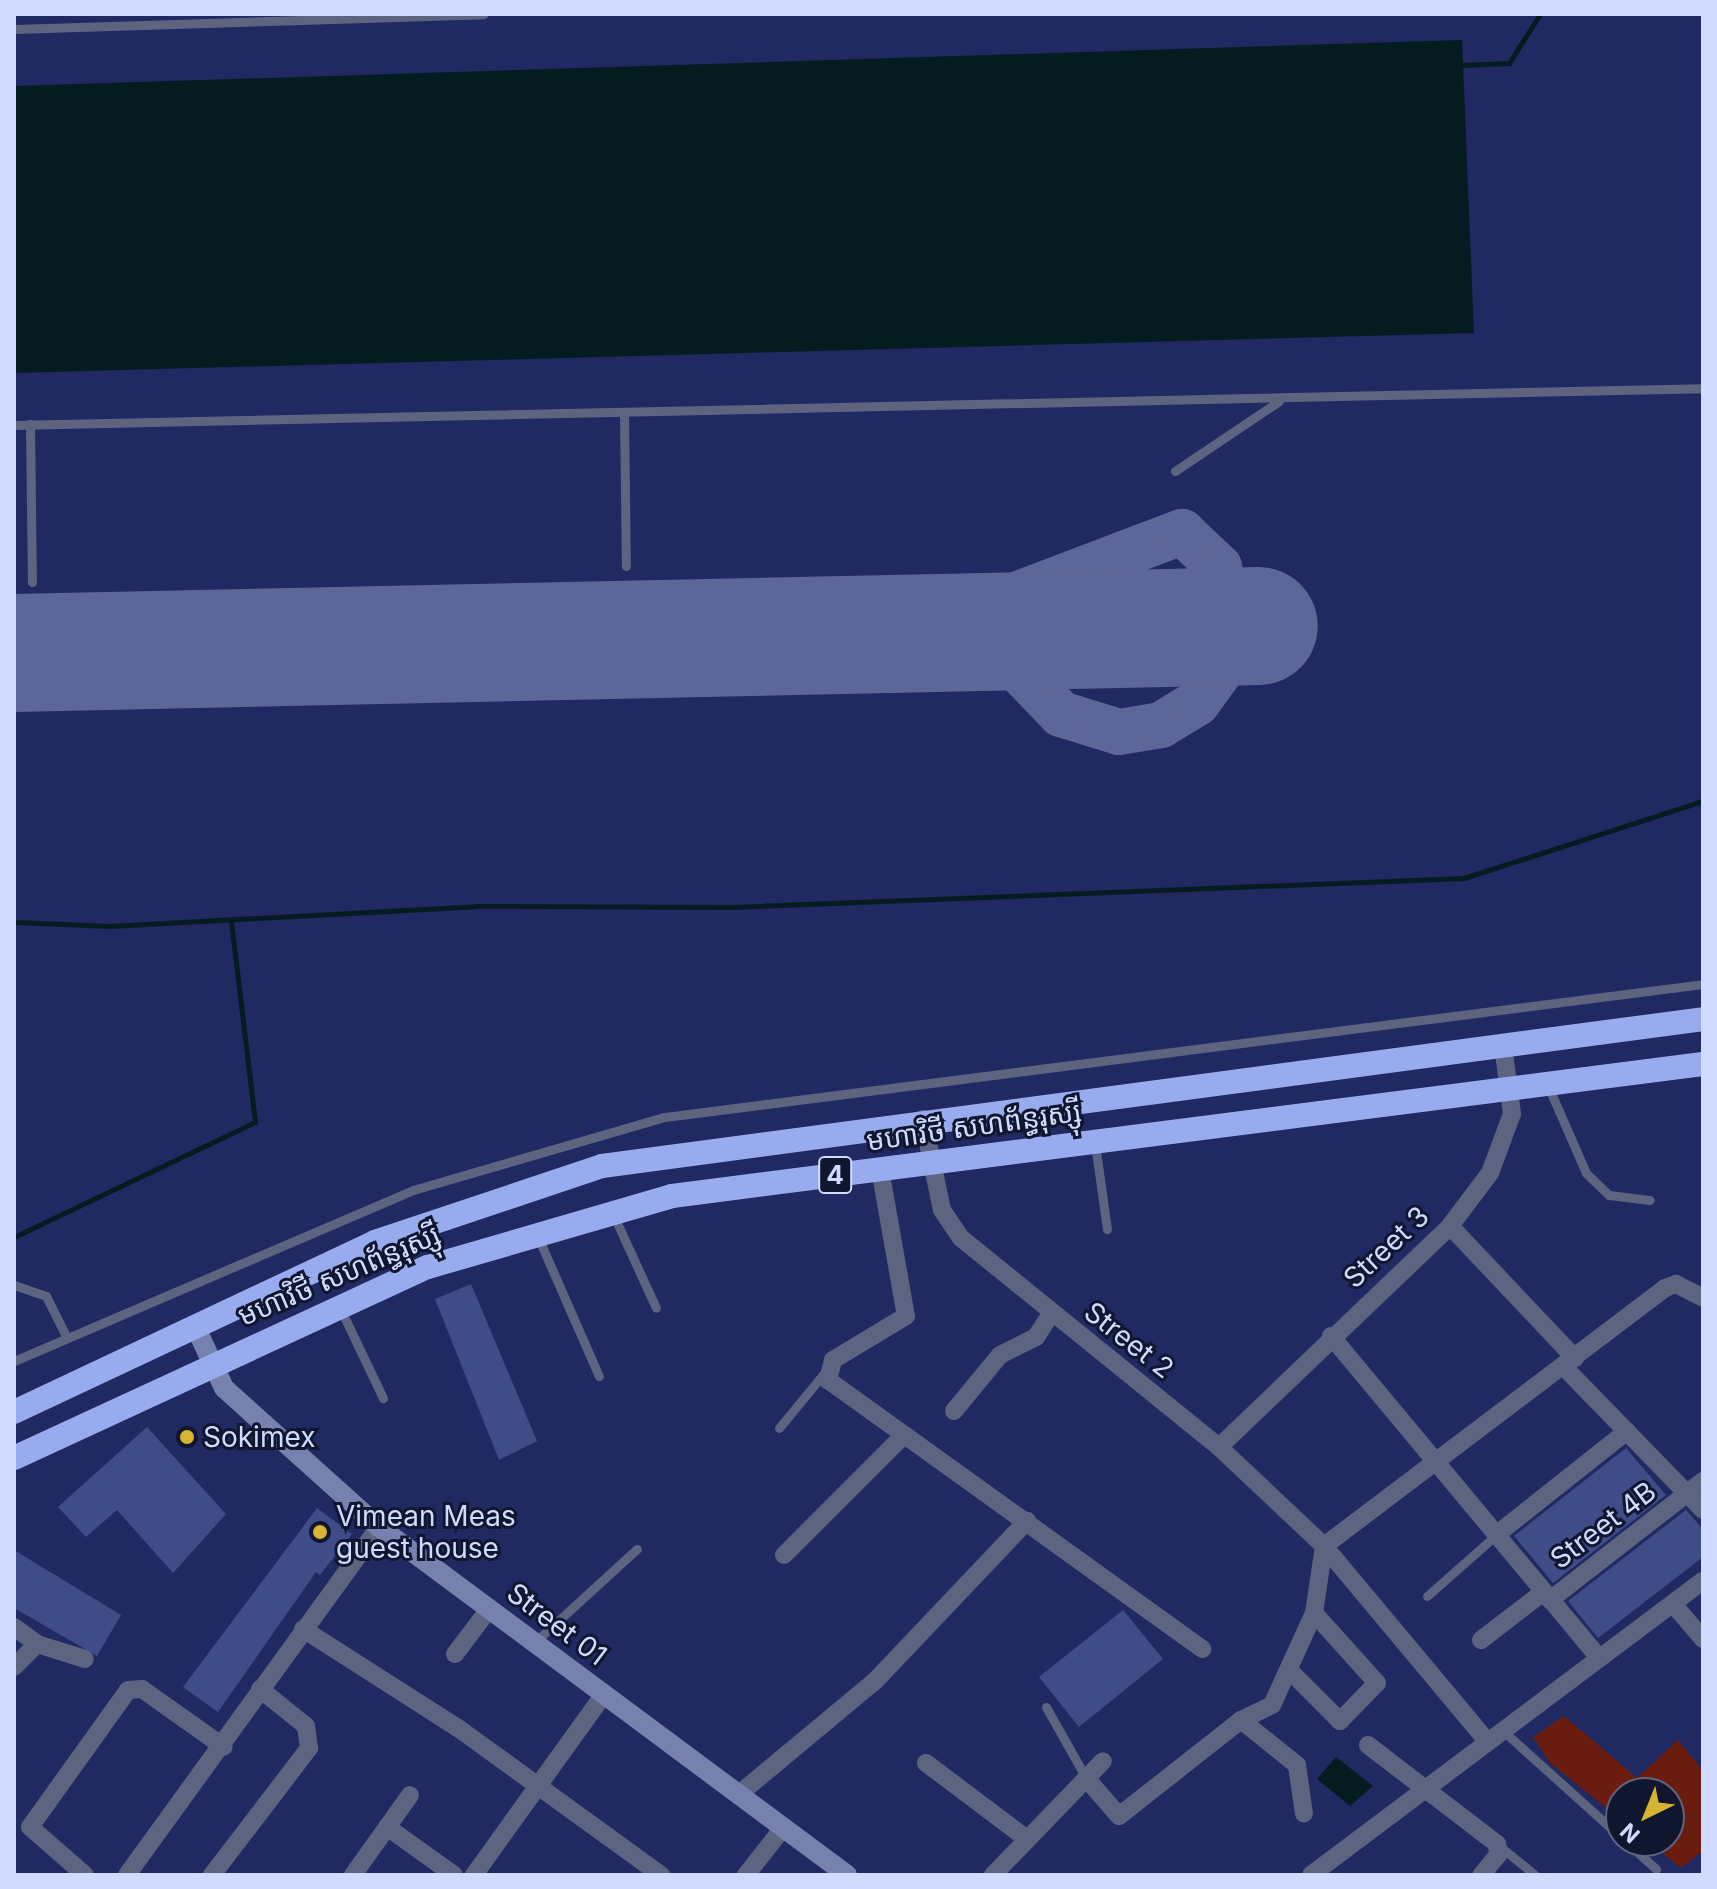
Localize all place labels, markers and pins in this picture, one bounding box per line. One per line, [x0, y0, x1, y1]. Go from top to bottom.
place label: Sokimex [203, 1420, 315, 1454]
marker: Sokimex [178, 1428, 196, 1446]
place label: Vimean Meas guest house [336, 1499, 516, 1565]
marker: Vimean Meas guest house [311, 1523, 329, 1541]

